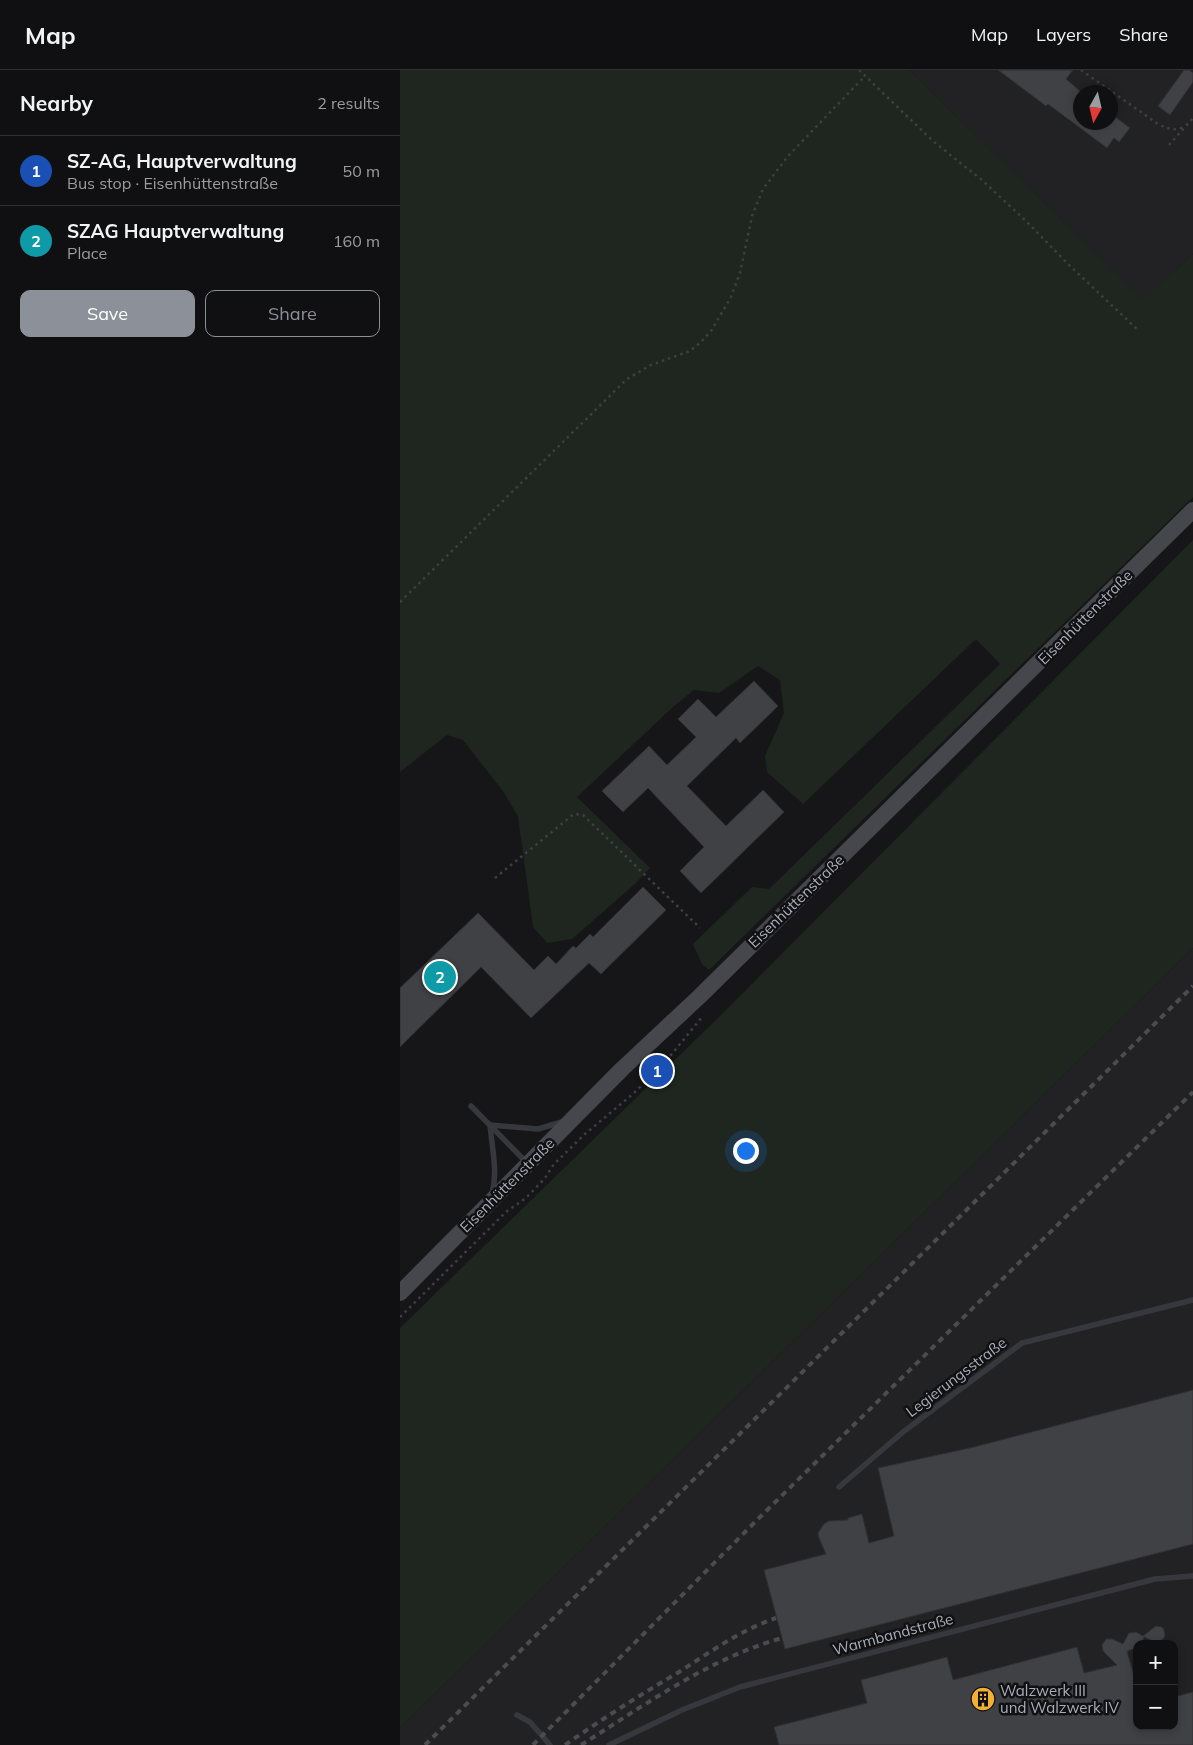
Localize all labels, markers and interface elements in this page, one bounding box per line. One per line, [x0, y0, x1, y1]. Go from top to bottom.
text: Map [25, 20, 76, 50]
text: Map [971, 23, 1008, 46]
text: Layers [1036, 23, 1091, 46]
text: Share [1119, 23, 1168, 46]
north arrow [1073, 85, 1118, 130]
text: Nearby [20, 90, 93, 116]
text: 2 results [317, 93, 380, 113]
text: SZ-AG, Hauptverwaltung [67, 149, 297, 173]
text: 1 [31, 161, 41, 181]
text: 50 m [343, 161, 380, 181]
text: Bus stop · Eisenhüttenstraße [67, 173, 278, 193]
text: SZAG Hauptverwaltung [67, 219, 284, 243]
text: 2 [31, 231, 41, 251]
text: 160 m [333, 231, 380, 251]
text: Place [67, 243, 107, 263]
button: Save [20, 290, 195, 337]
button: Share [205, 290, 380, 337]
street label: Eisenhüttenstraße [1034, 566, 1136, 668]
street label: Eisenhüttenstraße [744, 850, 848, 952]
pin: 2 [424, 958, 456, 996]
pin: 1 [641, 1052, 673, 1090]
street label: Eisenhüttenstraße [456, 1134, 558, 1236]
your location [733, 1138, 759, 1164]
street label: Legierungsstraße [902, 1333, 1010, 1421]
street label: Warmbandstraße [831, 1609, 955, 1659]
map controls [1133, 1640, 1178, 1730]
button: + [1133, 1640, 1178, 1685]
place label: Walzwerk III und Walzwerk IV [1000, 1681, 1119, 1717]
button: − [1133, 1685, 1178, 1730]
building icon: Walzwerk III und Walzwerk IV [970, 1686, 996, 1712]

